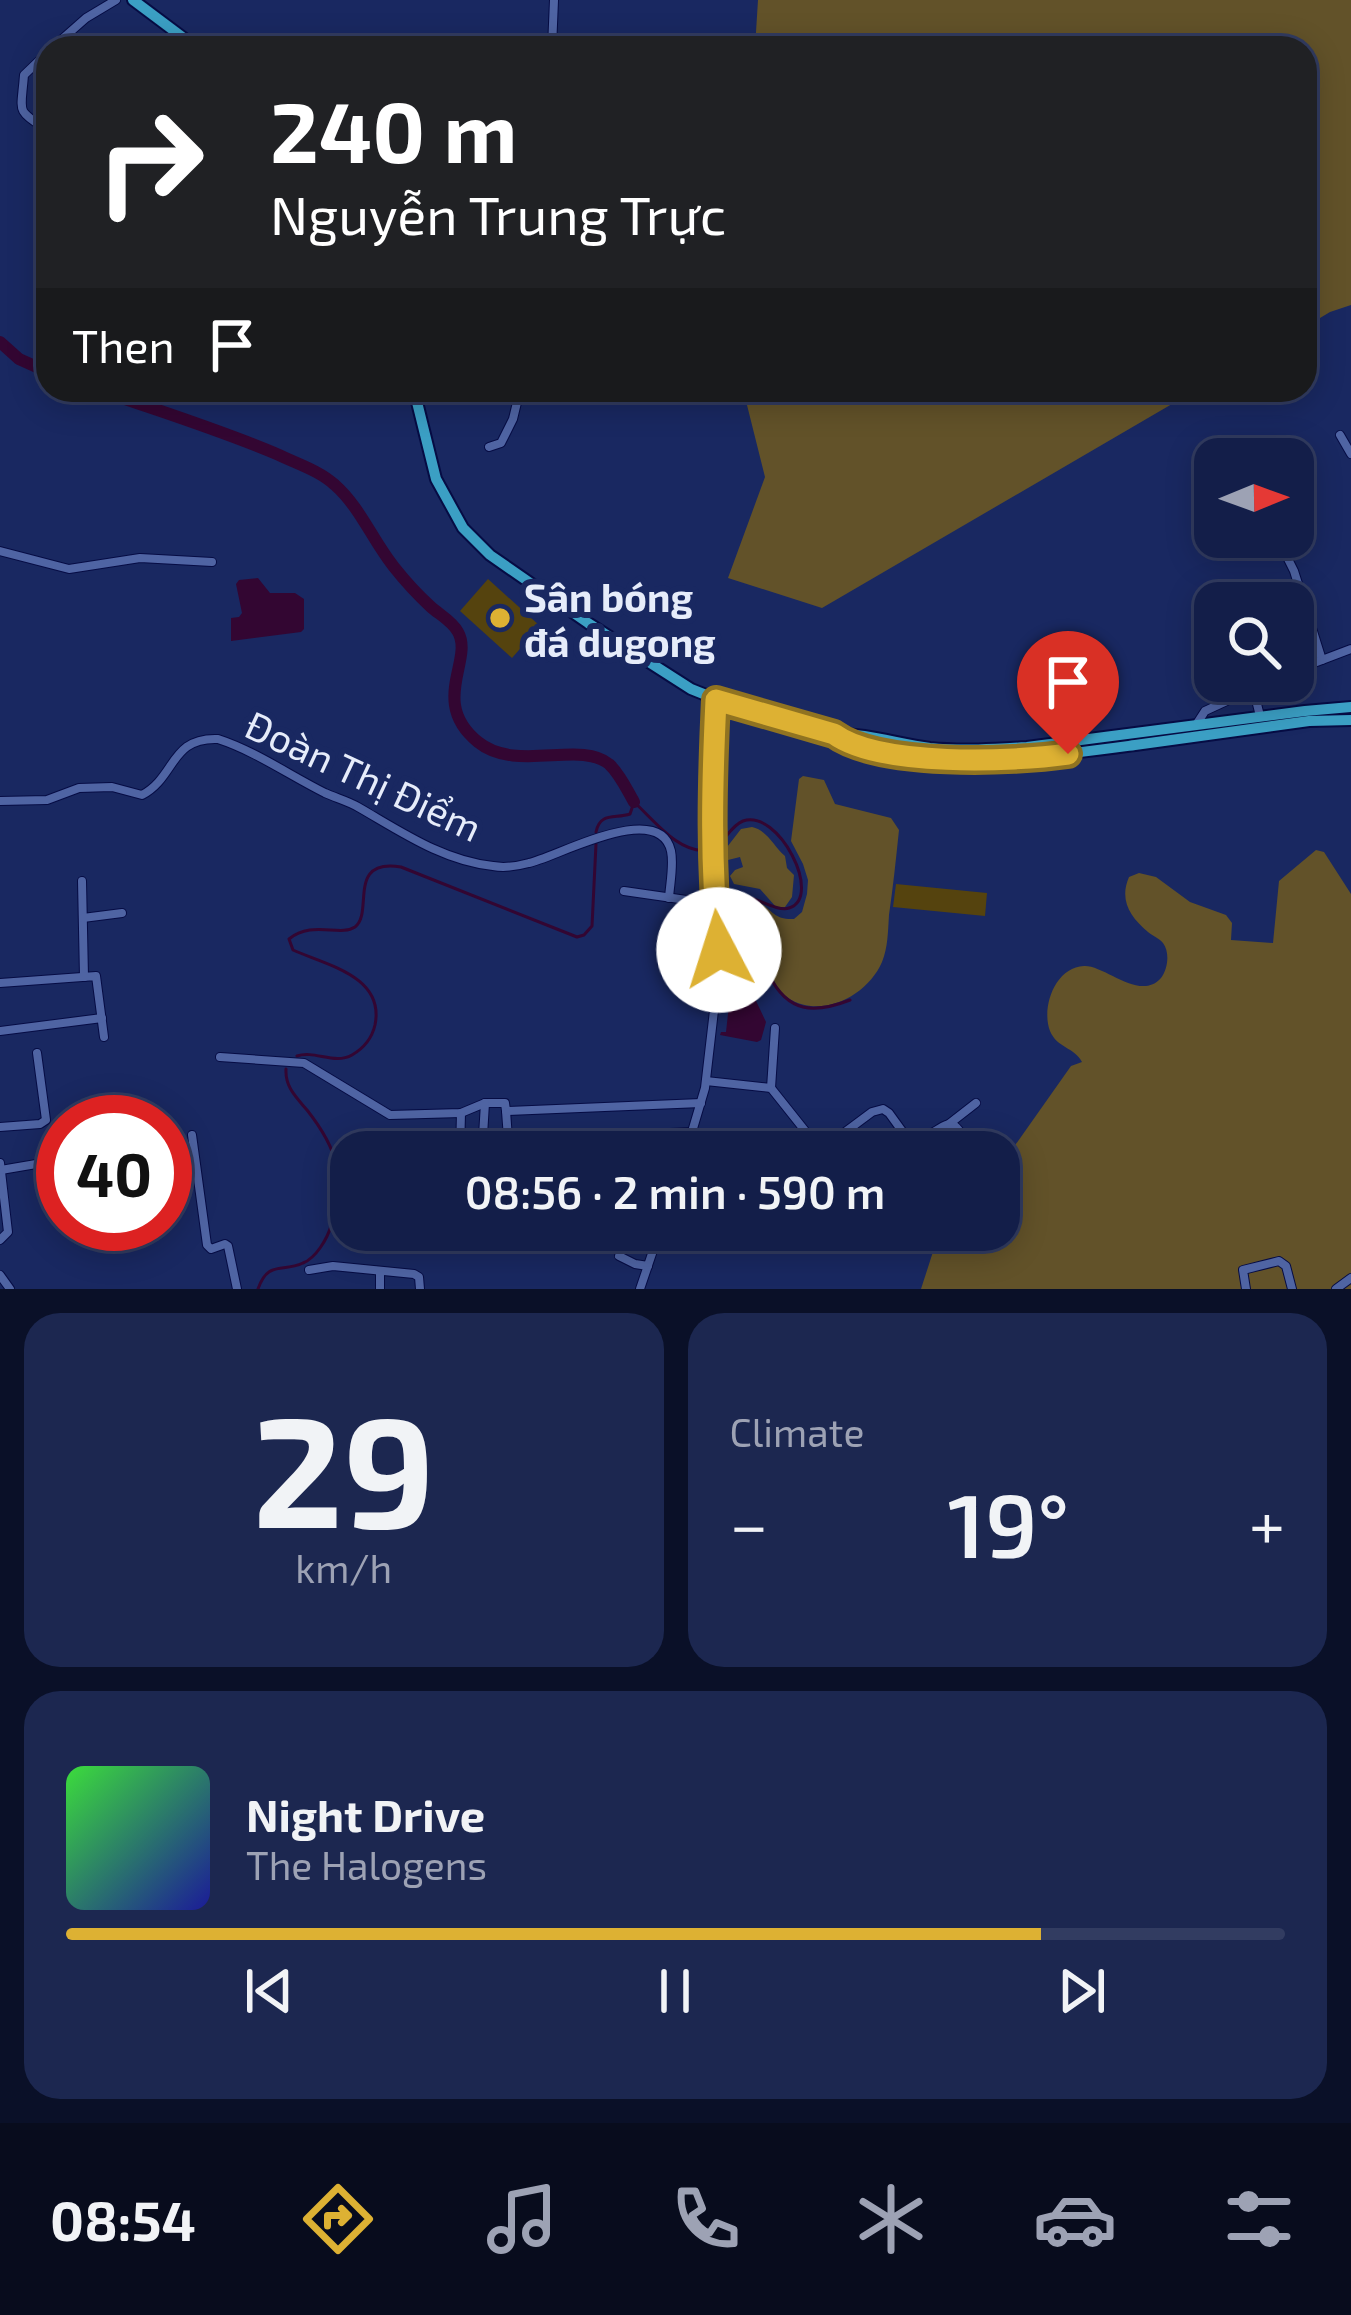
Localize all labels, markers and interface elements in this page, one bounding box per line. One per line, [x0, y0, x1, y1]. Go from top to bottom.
text: 240 m [270, 79, 517, 180]
icon: right [72, 84, 228, 240]
text: Nguyễn Trung Trực [270, 181, 726, 246]
icon: arrive [199, 312, 265, 378]
text: Then [72, 318, 175, 372]
north arrow [1194, 438, 1314, 558]
map controls [1194, 438, 1314, 702]
place label: Sân bóng đá dugong [524, 573, 716, 665]
button: search [1194, 582, 1314, 702]
marker: Sân bóng đá dugong [487, 605, 513, 631]
pin [1017, 631, 1119, 754]
icon: arrive [1035, 649, 1101, 715]
street label: Đoàn Thị Điểm [239, 700, 489, 850]
position arrow [656, 887, 782, 1013]
speed limit sign: 40 [36, 1095, 192, 1251]
text: 08:56 · 2 min · 590 m [465, 1164, 885, 1218]
text: 29 [252, 1372, 435, 1559]
text: Climate [730, 1408, 864, 1455]
text: 19° [948, 1468, 1069, 1576]
text: − [730, 1483, 768, 1562]
text: + [1249, 1483, 1285, 1562]
text: km/h [295, 1544, 392, 1591]
text: Night Drive [246, 1787, 485, 1841]
text: The Halogens [246, 1841, 487, 1888]
icon: previous [236, 1958, 302, 2024]
icon: pause [642, 1958, 708, 2024]
icon: next [1049, 1958, 1115, 2024]
icon: directions [296, 2177, 380, 2261]
icon: music [480, 2177, 564, 2261]
icon: phone [664, 2177, 748, 2261]
icon: climate [849, 2177, 933, 2261]
icon: car [1033, 2177, 1117, 2261]
icon: filters [1217, 2177, 1301, 2261]
text: 08:54 [50, 2187, 196, 2252]

